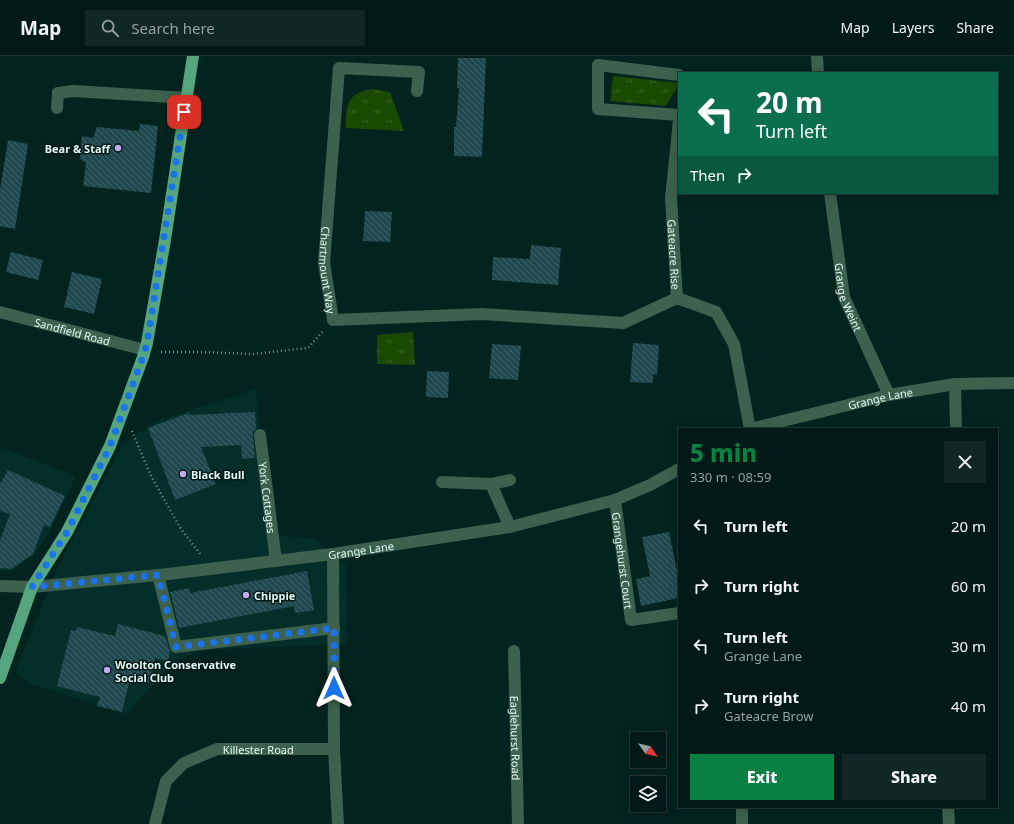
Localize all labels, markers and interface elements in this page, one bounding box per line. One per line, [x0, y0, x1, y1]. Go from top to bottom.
search box [85, 10, 365, 46]
text: Map [20, 15, 61, 41]
icon: search [99, 17, 121, 39]
text: Search here [131, 18, 215, 38]
text: Map [841, 18, 870, 37]
text: Layers [892, 18, 934, 37]
text: Share [956, 18, 994, 37]
text: 20 m [756, 83, 823, 121]
icon: left [690, 88, 742, 140]
pin [167, 95, 201, 129]
icon: arrive [173, 101, 195, 123]
text: Turn left [756, 119, 827, 143]
place label: Bear & Staff [45, 141, 111, 156]
marker: Bear & Staff [113, 143, 123, 153]
icon: right [733, 164, 755, 186]
text: Then [690, 165, 725, 185]
street label: Gateacre Rise [665, 219, 684, 290]
street label: Chartmount Way [316, 226, 339, 315]
street label: Grange Weint [832, 262, 866, 333]
street label: Sandfield Road [33, 314, 112, 348]
street label: Grange Lane [846, 384, 914, 412]
text: 5 min [690, 436, 757, 469]
button: close [944, 441, 986, 483]
street label: York Cottages [256, 461, 280, 534]
place label: Black Bull [191, 467, 245, 482]
text: 330 m · 08:59 [690, 468, 771, 486]
marker: Black Bull [178, 469, 188, 479]
street label: Grangehurst Court [609, 511, 637, 610]
icon: left [690, 515, 712, 537]
text: Turn left [724, 516, 788, 536]
text: 20 m [951, 516, 986, 536]
street label: Grange Lane [327, 537, 395, 562]
icon: right [690, 575, 712, 597]
text: Turn right [724, 576, 799, 596]
text: 60 m [951, 576, 986, 596]
place label: Chippie [254, 588, 296, 603]
marker: Chippie [241, 590, 251, 600]
text: Turn left [724, 627, 788, 647]
icon: left [690, 635, 712, 657]
text: 30 m [951, 636, 986, 656]
text: Grange Lane [724, 647, 802, 665]
place label: Woolton Conservative Social Club [115, 657, 236, 685]
marker: Woolton Conservative Social Club [102, 665, 112, 675]
position arrow [313, 667, 355, 709]
text: Turn right [724, 687, 799, 707]
street label: Eaglehurst Road [508, 695, 524, 781]
icon: right [690, 695, 712, 717]
text: 40 m [951, 696, 986, 716]
text: Gateacre Brow [724, 707, 814, 725]
north arrow [630, 732, 666, 768]
map controls [630, 732, 666, 812]
street label: Killester Road [223, 742, 294, 757]
button: Exit [690, 754, 834, 800]
button: Share [842, 754, 986, 800]
button: layers [630, 776, 666, 812]

